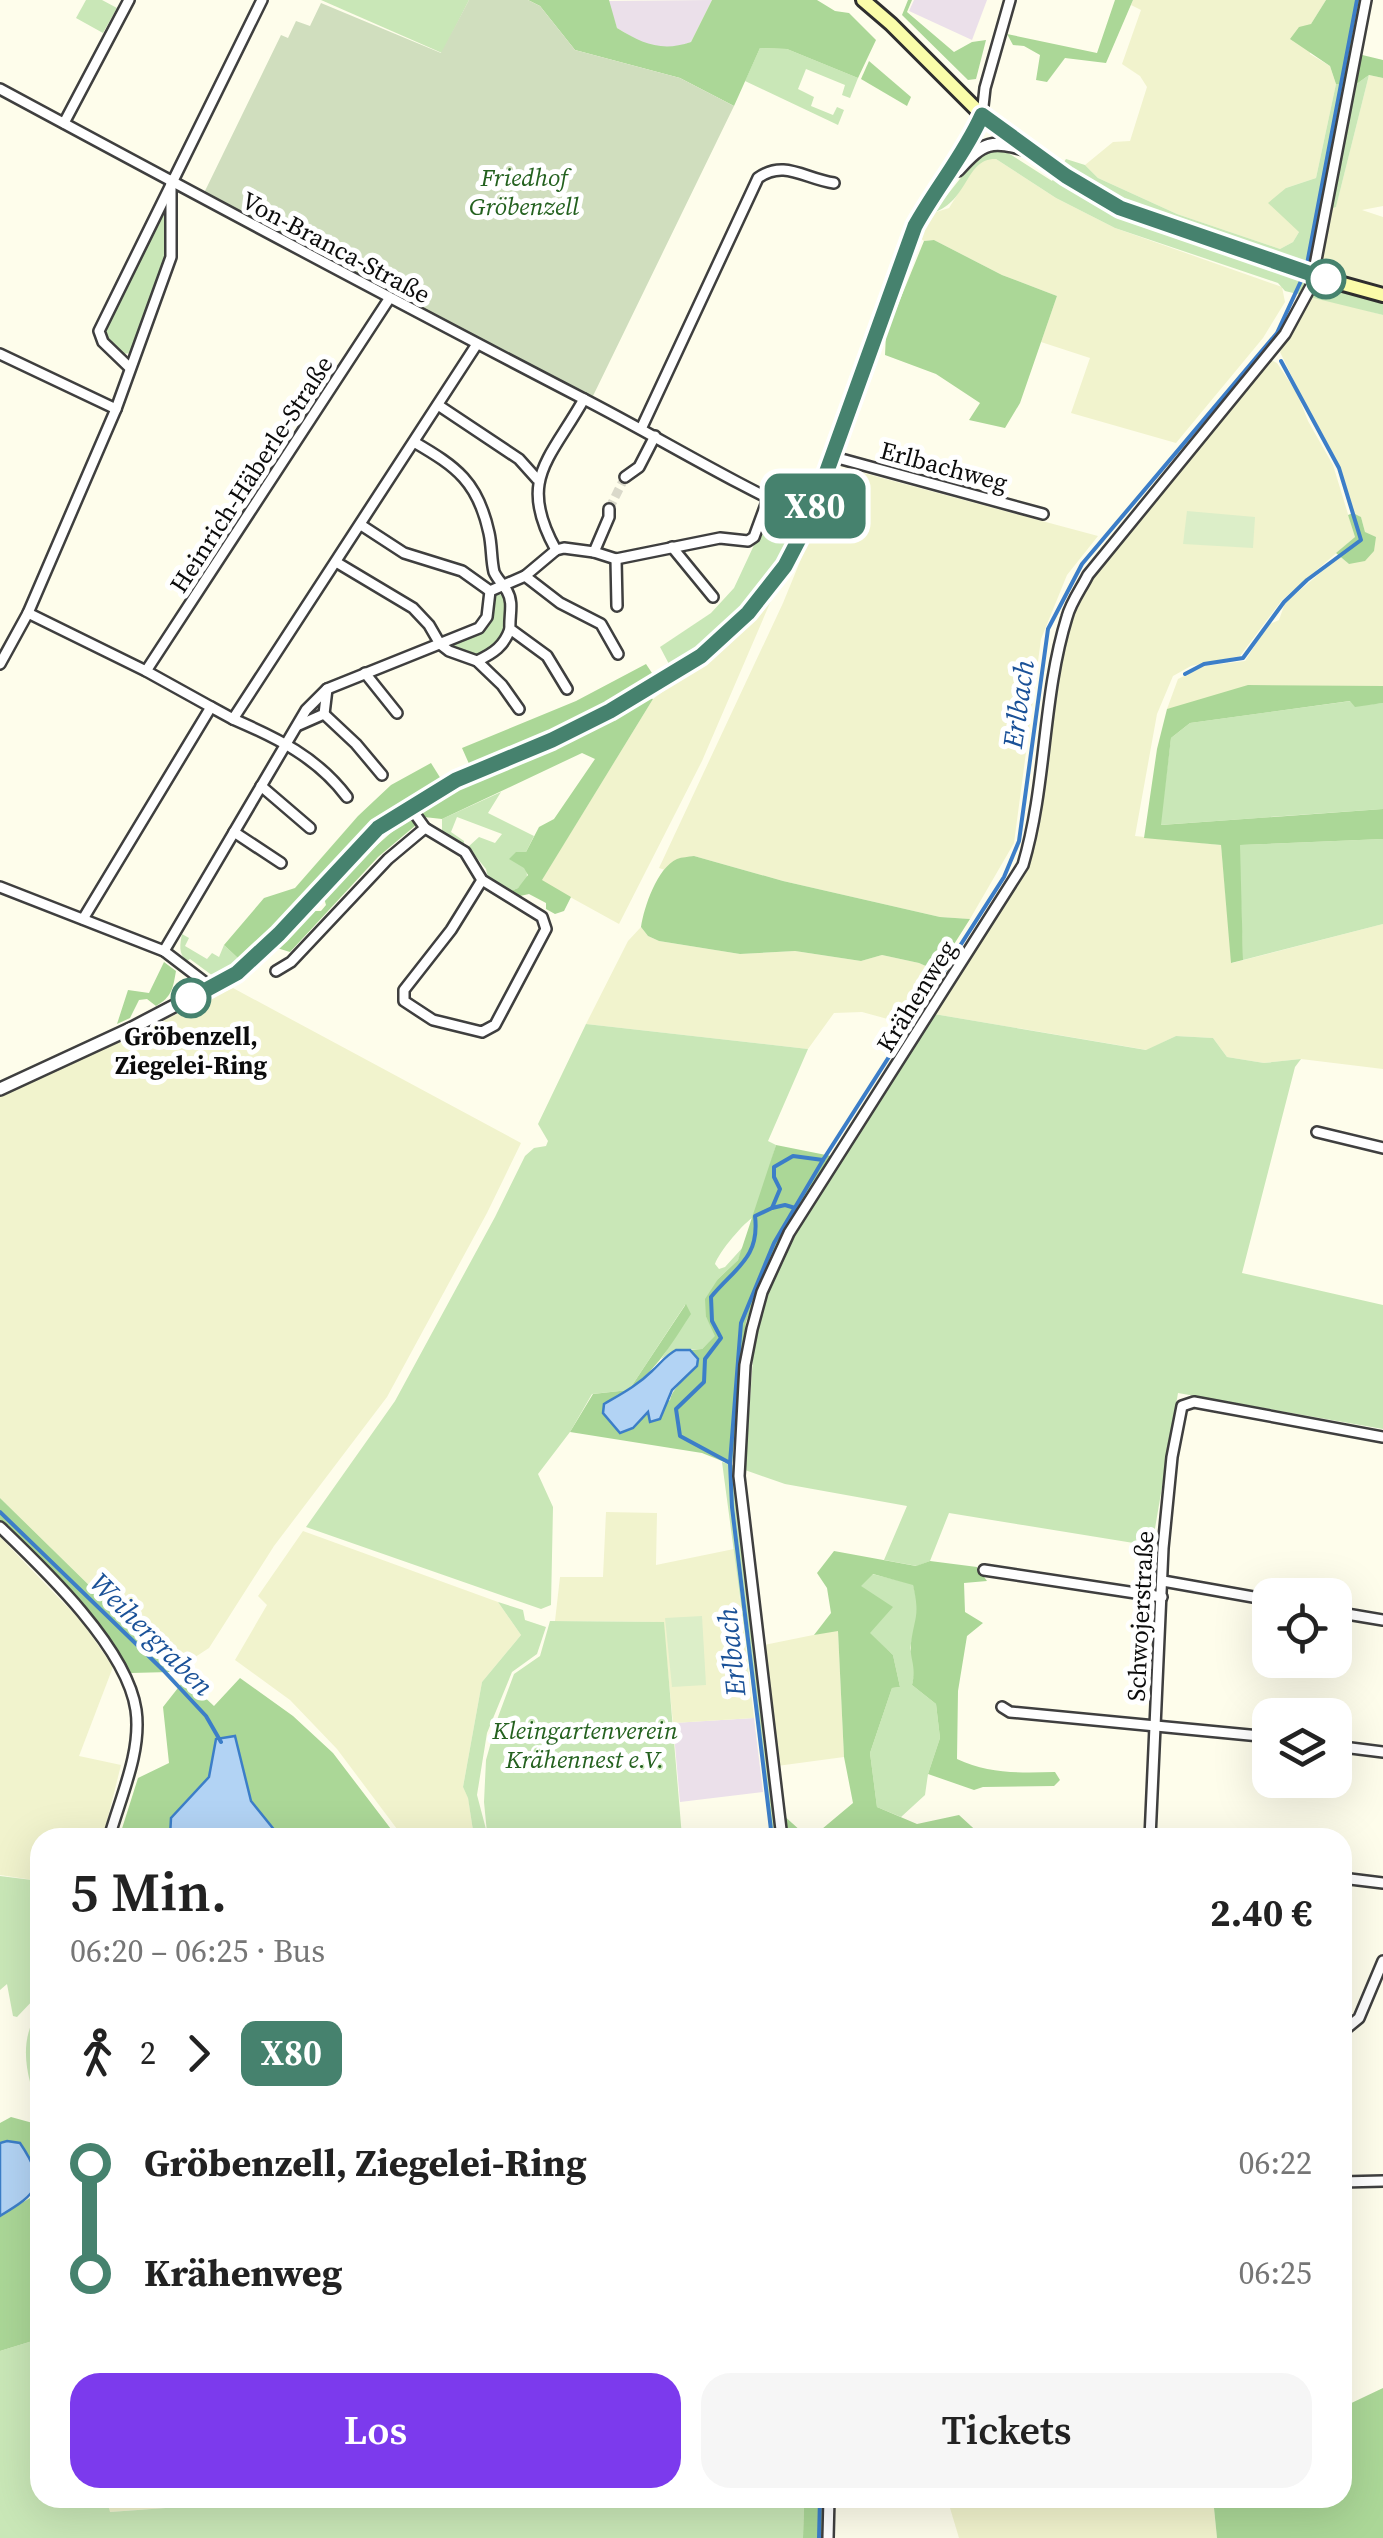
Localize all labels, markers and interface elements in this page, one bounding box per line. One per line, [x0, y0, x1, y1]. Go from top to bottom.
park label: Friedhof Gröbenzell [469, 160, 579, 223]
street label: Von-Branca-Straße [236, 183, 436, 311]
unlabelled marker [1307, 260, 1345, 298]
street label: Heinrich-Häberle-Straße [162, 349, 340, 599]
street label: Erlbachweg [877, 433, 1011, 499]
line badge: X80 [758, 474, 872, 538]
text: X80 [785, 482, 845, 530]
water label: Erlbach [993, 657, 1043, 752]
street label: Krähenweg [868, 933, 964, 1059]
marker: Gröbenzell, Ziegelei-Ring [172, 979, 210, 1017]
place label: Gröbenzell, Ziegelei-Ring [115, 1019, 268, 1082]
street label: Schwojerstraße [1119, 1530, 1161, 1702]
water label: Weihergraben [82, 1564, 222, 1704]
map controls [1252, 1578, 1352, 1798]
button: locate [1252, 1578, 1352, 1678]
water label: Erlbach [707, 1606, 755, 1699]
button: layers [1252, 1698, 1352, 1798]
park label: Kleingartenverein Krähennest e.V. [491, 1713, 678, 1776]
text: 5 Min. [70, 1854, 227, 1929]
text: 2.40 € [1210, 1887, 1312, 1939]
text: 06:20 – 06:25 · Bus [70, 1929, 325, 1973]
icon: walk [70, 2026, 125, 2081]
icon: forward [171, 2026, 226, 2081]
text: X80 [261, 2029, 322, 2077]
text: 2 [140, 2031, 156, 2075]
text: Gröbenzell, Ziegelei-Ring [144, 2137, 587, 2189]
text: 06:22 [1238, 2141, 1312, 2185]
text: Krähenweg [144, 2247, 342, 2299]
text: 06:25 [1238, 2251, 1312, 2295]
button: Los [70, 2373, 681, 2488]
button: Tickets [701, 2373, 1312, 2488]

